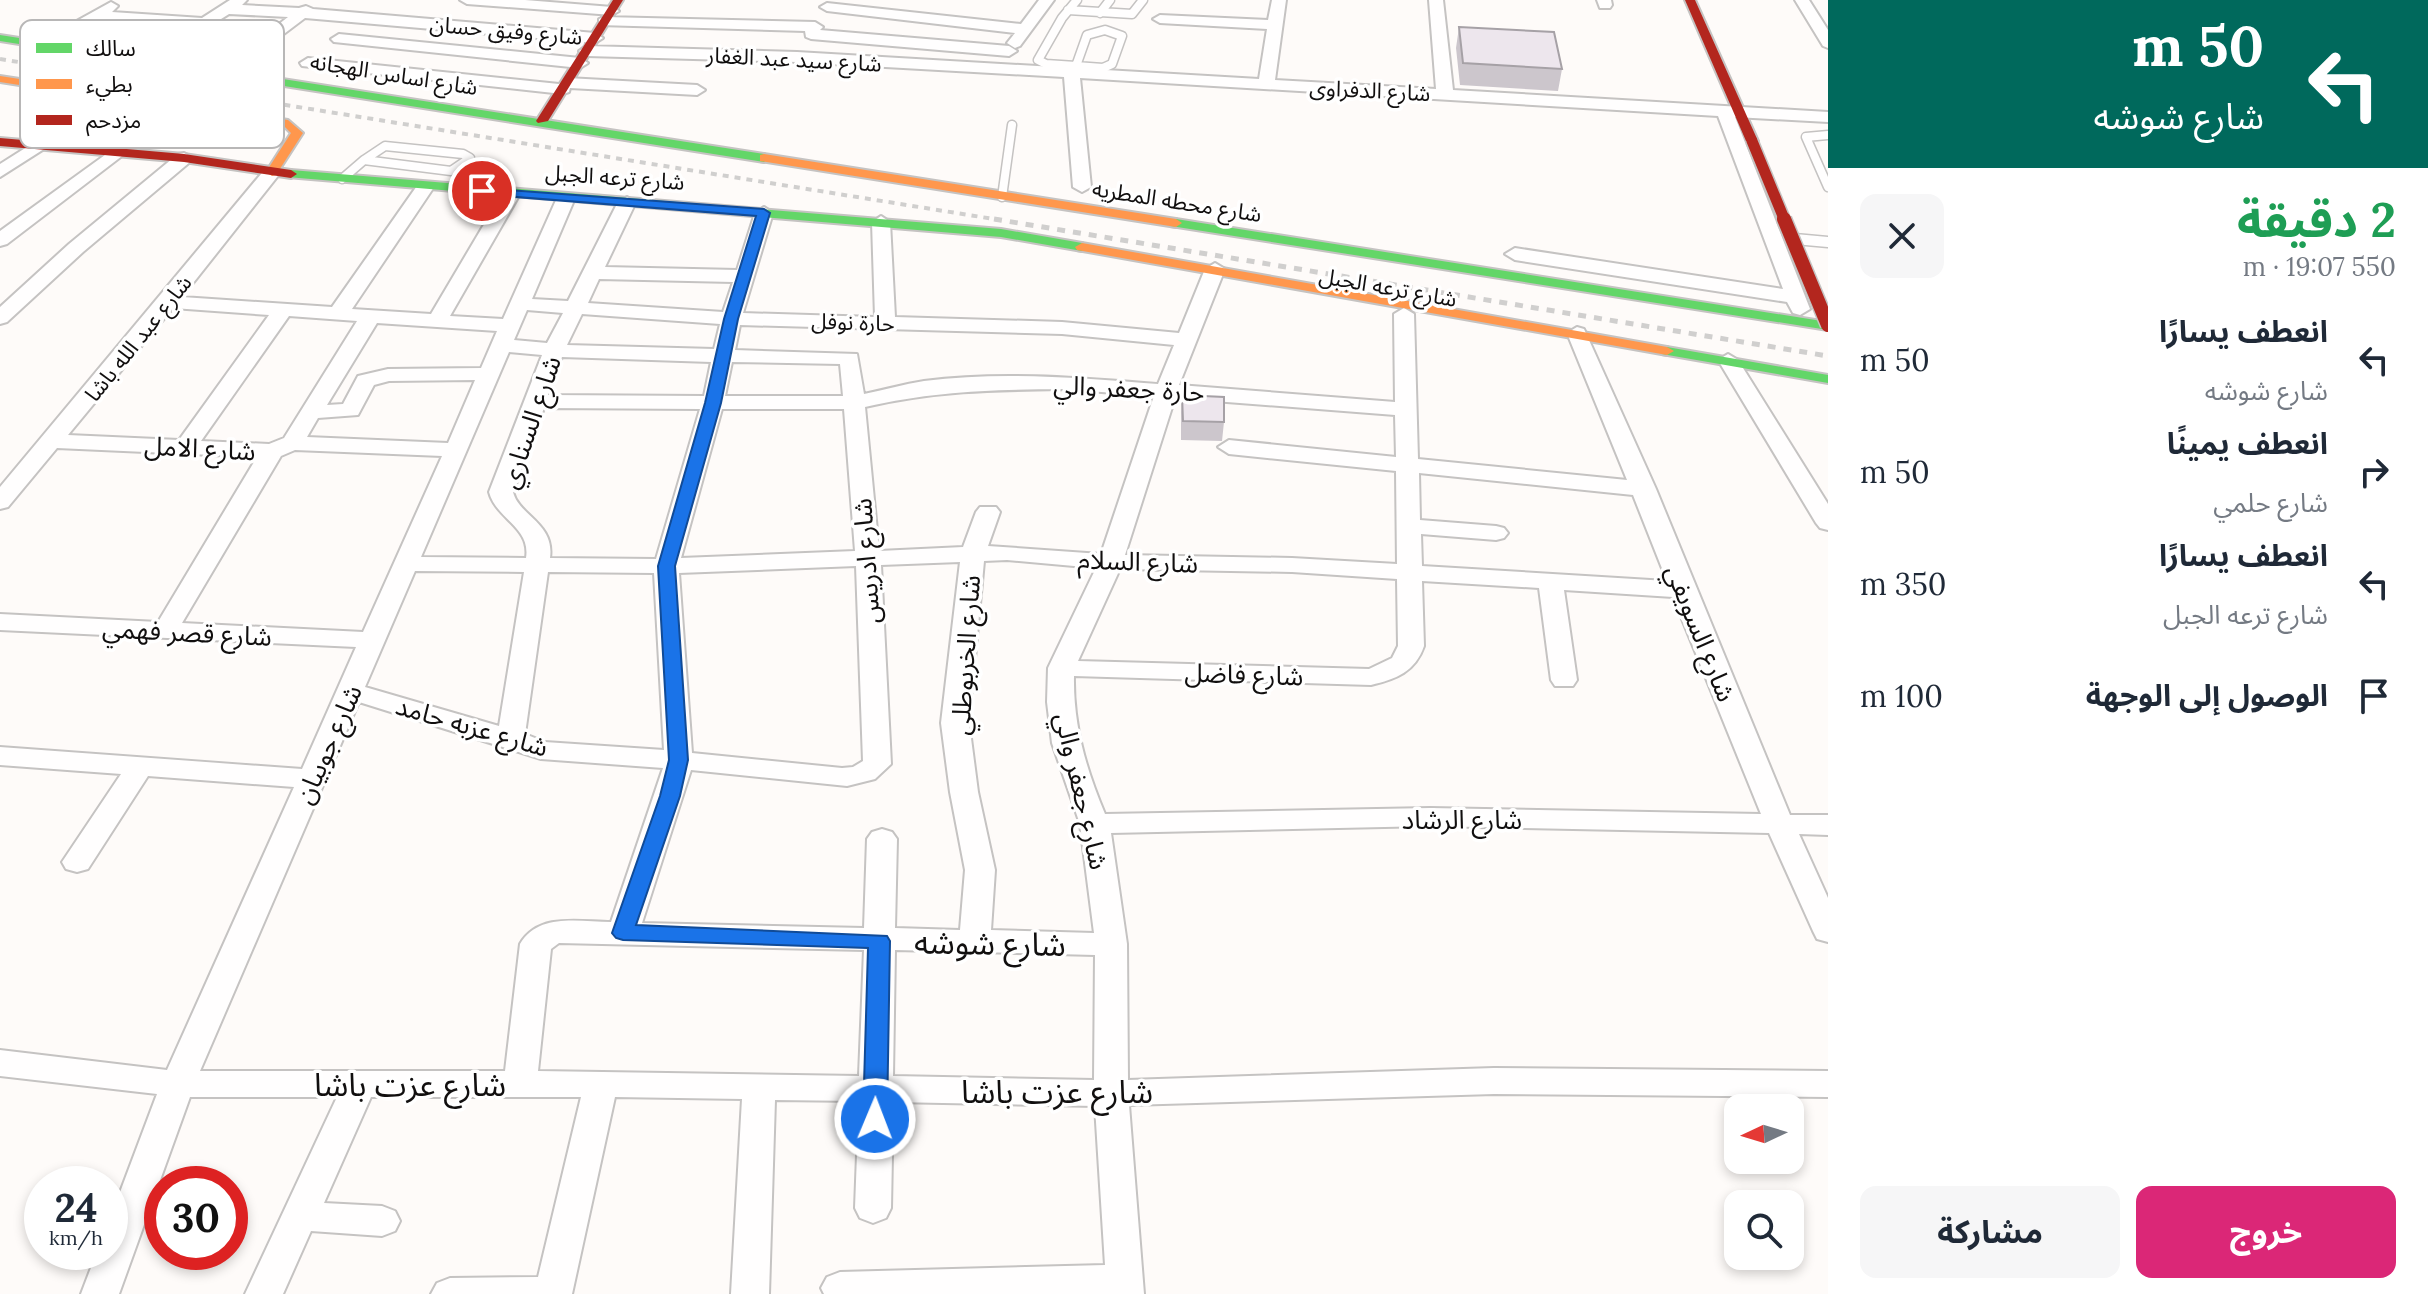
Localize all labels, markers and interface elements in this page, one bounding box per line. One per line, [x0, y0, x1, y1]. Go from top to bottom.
street label: شارع وفيق حسان [428, 9, 584, 54]
text: 50 m [2132, 10, 2264, 81]
legend [20, 20, 284, 148]
icon: left [2292, 32, 2396, 136]
text: سالك [86, 34, 136, 62]
street label: شارع سيد عبد الغفار [704, 40, 882, 81]
street label: شارع اساس الهجانه [308, 47, 480, 104]
text: بطيء [86, 70, 133, 101]
street label: شارع الدفراوى [1309, 73, 1431, 110]
text: شارع شوشه [2093, 93, 2264, 139]
text: مزدحم [86, 106, 141, 137]
pin [448, 157, 516, 225]
street label: شارع ترعه الجبل [544, 158, 686, 199]
icon: arrive [460, 169, 504, 213]
street label: شارع محطه المطريه [1090, 174, 1264, 231]
text: 2 دقيقة [2237, 189, 2396, 250]
button: close [1860, 194, 1944, 278]
text: 550 m · 19:07 [2243, 250, 2396, 283]
street label: شارع ترعه الجبل [1316, 261, 1459, 316]
street label: شارع عبد الله باشا [78, 269, 200, 409]
street label: حارة نوفل [811, 307, 895, 337]
text: انعطف يسارًا [2159, 312, 2328, 350]
icon: left [2352, 338, 2396, 382]
text: 50 m [1860, 341, 1930, 379]
street label: شارع السناري [492, 351, 572, 494]
street label: حارة جعفر والي [1052, 368, 1205, 412]
text: شارع شوشه [2205, 374, 2328, 407]
text: انعطف يمينًا [2167, 424, 2328, 462]
street label: شارع الامل [143, 429, 257, 470]
icon: right [2352, 450, 2396, 494]
text: 50 m [1860, 453, 1930, 491]
text: شارع حلمي [2213, 486, 2328, 519]
street label: شارع ادريس [845, 497, 890, 625]
text: انعطف يسارًا [2159, 536, 2328, 574]
street label: شارع السلام [1077, 542, 1199, 584]
street label: شارع السويفي [1655, 560, 1743, 708]
icon: left [2352, 562, 2396, 606]
text: 350 m [1860, 565, 1946, 603]
street label: شارع الخربوطلي [943, 574, 991, 736]
text: شارع ترعه الجبل [2163, 598, 2328, 631]
street label: شارع قصر فهمي [101, 611, 273, 657]
street label: شارع فاضل [1184, 655, 1304, 696]
icon: arrive [2352, 674, 2396, 718]
text: الوصول إلى الوجهة [2086, 676, 2328, 714]
text: 100 m [1860, 677, 1943, 715]
street label: شارع جوبيان [287, 679, 372, 810]
street label: شارع عزبه حامد [391, 689, 552, 766]
street label: شارع جعفر والي [1044, 709, 1116, 874]
street label: شارع الرشاد [1402, 803, 1522, 839]
street label: شارع شوشه [914, 921, 1066, 969]
street label: شارع عزت باشا [314, 1064, 506, 1109]
street label: شارع عزت باشا [961, 1071, 1153, 1116]
position arrow [833, 1077, 917, 1161]
north arrow [1724, 1094, 1804, 1174]
map controls [1724, 1094, 1804, 1270]
speed limit sign: 30 [144, 1166, 248, 1270]
text: 24 [54, 1182, 98, 1233]
button: مشاركة [1860, 1186, 2120, 1278]
button: خروج [2136, 1186, 2396, 1278]
button: search [1724, 1190, 1804, 1270]
text: km/h [49, 1225, 103, 1250]

